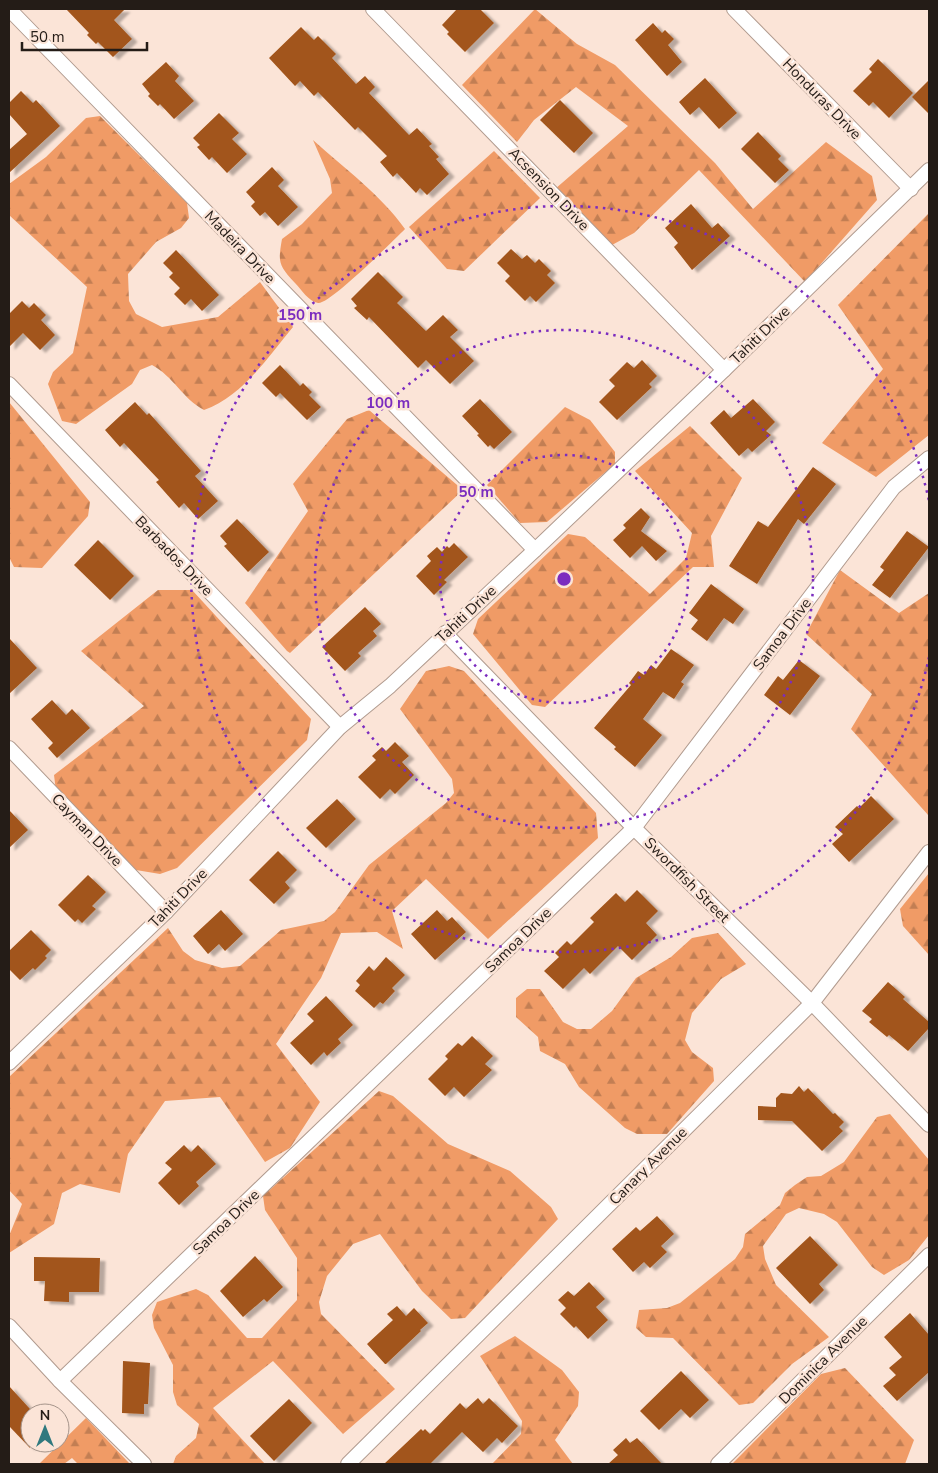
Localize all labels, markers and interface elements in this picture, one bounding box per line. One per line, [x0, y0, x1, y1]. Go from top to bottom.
scale bar [22, 20, 148, 52]
text: 50 m [30, 27, 65, 47]
street label: Honduras Drive [778, 54, 866, 144]
street label: Acsension Drive [504, 143, 594, 235]
street label: Madeira Drive [200, 206, 280, 288]
street label: Tahiti Drive [726, 301, 794, 369]
text: 150 m [278, 305, 322, 325]
text: 100 m [366, 393, 410, 413]
text: 50 m [458, 482, 494, 502]
street label: Barbados Drive [131, 512, 217, 600]
centre of rings [555, 570, 573, 588]
street label: Tahiti Drive [431, 581, 501, 647]
street label: Samoa Drive [748, 594, 816, 674]
street label: Cayman Drive [47, 789, 127, 871]
street label: Swordfish Street [640, 833, 735, 928]
street label: Tahiti Drive [144, 864, 212, 932]
street label: Samoa Drive [480, 903, 556, 977]
street label: Canary Avenue [605, 1123, 691, 1209]
street label: Samoa Drive [188, 1185, 264, 1259]
street label: Dominica Avenue [774, 1311, 872, 1409]
north arrow [20, 1403, 70, 1453]
text: N [40, 1406, 50, 1425]

